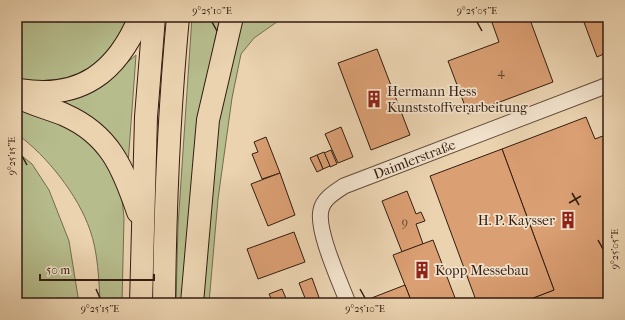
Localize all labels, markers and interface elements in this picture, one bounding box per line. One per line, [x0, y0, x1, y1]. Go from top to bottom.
text: 9°25'10"E [192, 5, 232, 17]
text: 9°25'05"E [457, 5, 497, 17]
house number: 4 [497, 65, 505, 79]
place label: Hermann Hess Kunststoffverarbeitung [387, 83, 528, 116]
building icon: Hermann Hess Kunststoffverarbeitung [364, 89, 384, 109]
street label: Daimlerstraße [371, 136, 458, 183]
text: 9°25'15"E [6, 137, 18, 175]
building icon: H. P. Kaysser [558, 210, 578, 230]
place label: H. P. Kaysser [478, 212, 555, 229]
house number: 9 [402, 215, 408, 229]
text: 9°25'05"E [609, 229, 621, 269]
scale bar [40, 256, 154, 282]
building icon: Kopp Messebau [412, 260, 432, 280]
place label: Kopp Messebau [435, 262, 529, 279]
text: 50 m [46, 263, 70, 277]
text: 9°25'15"E [81, 303, 119, 315]
text: 9°25'10"E [345, 303, 385, 315]

